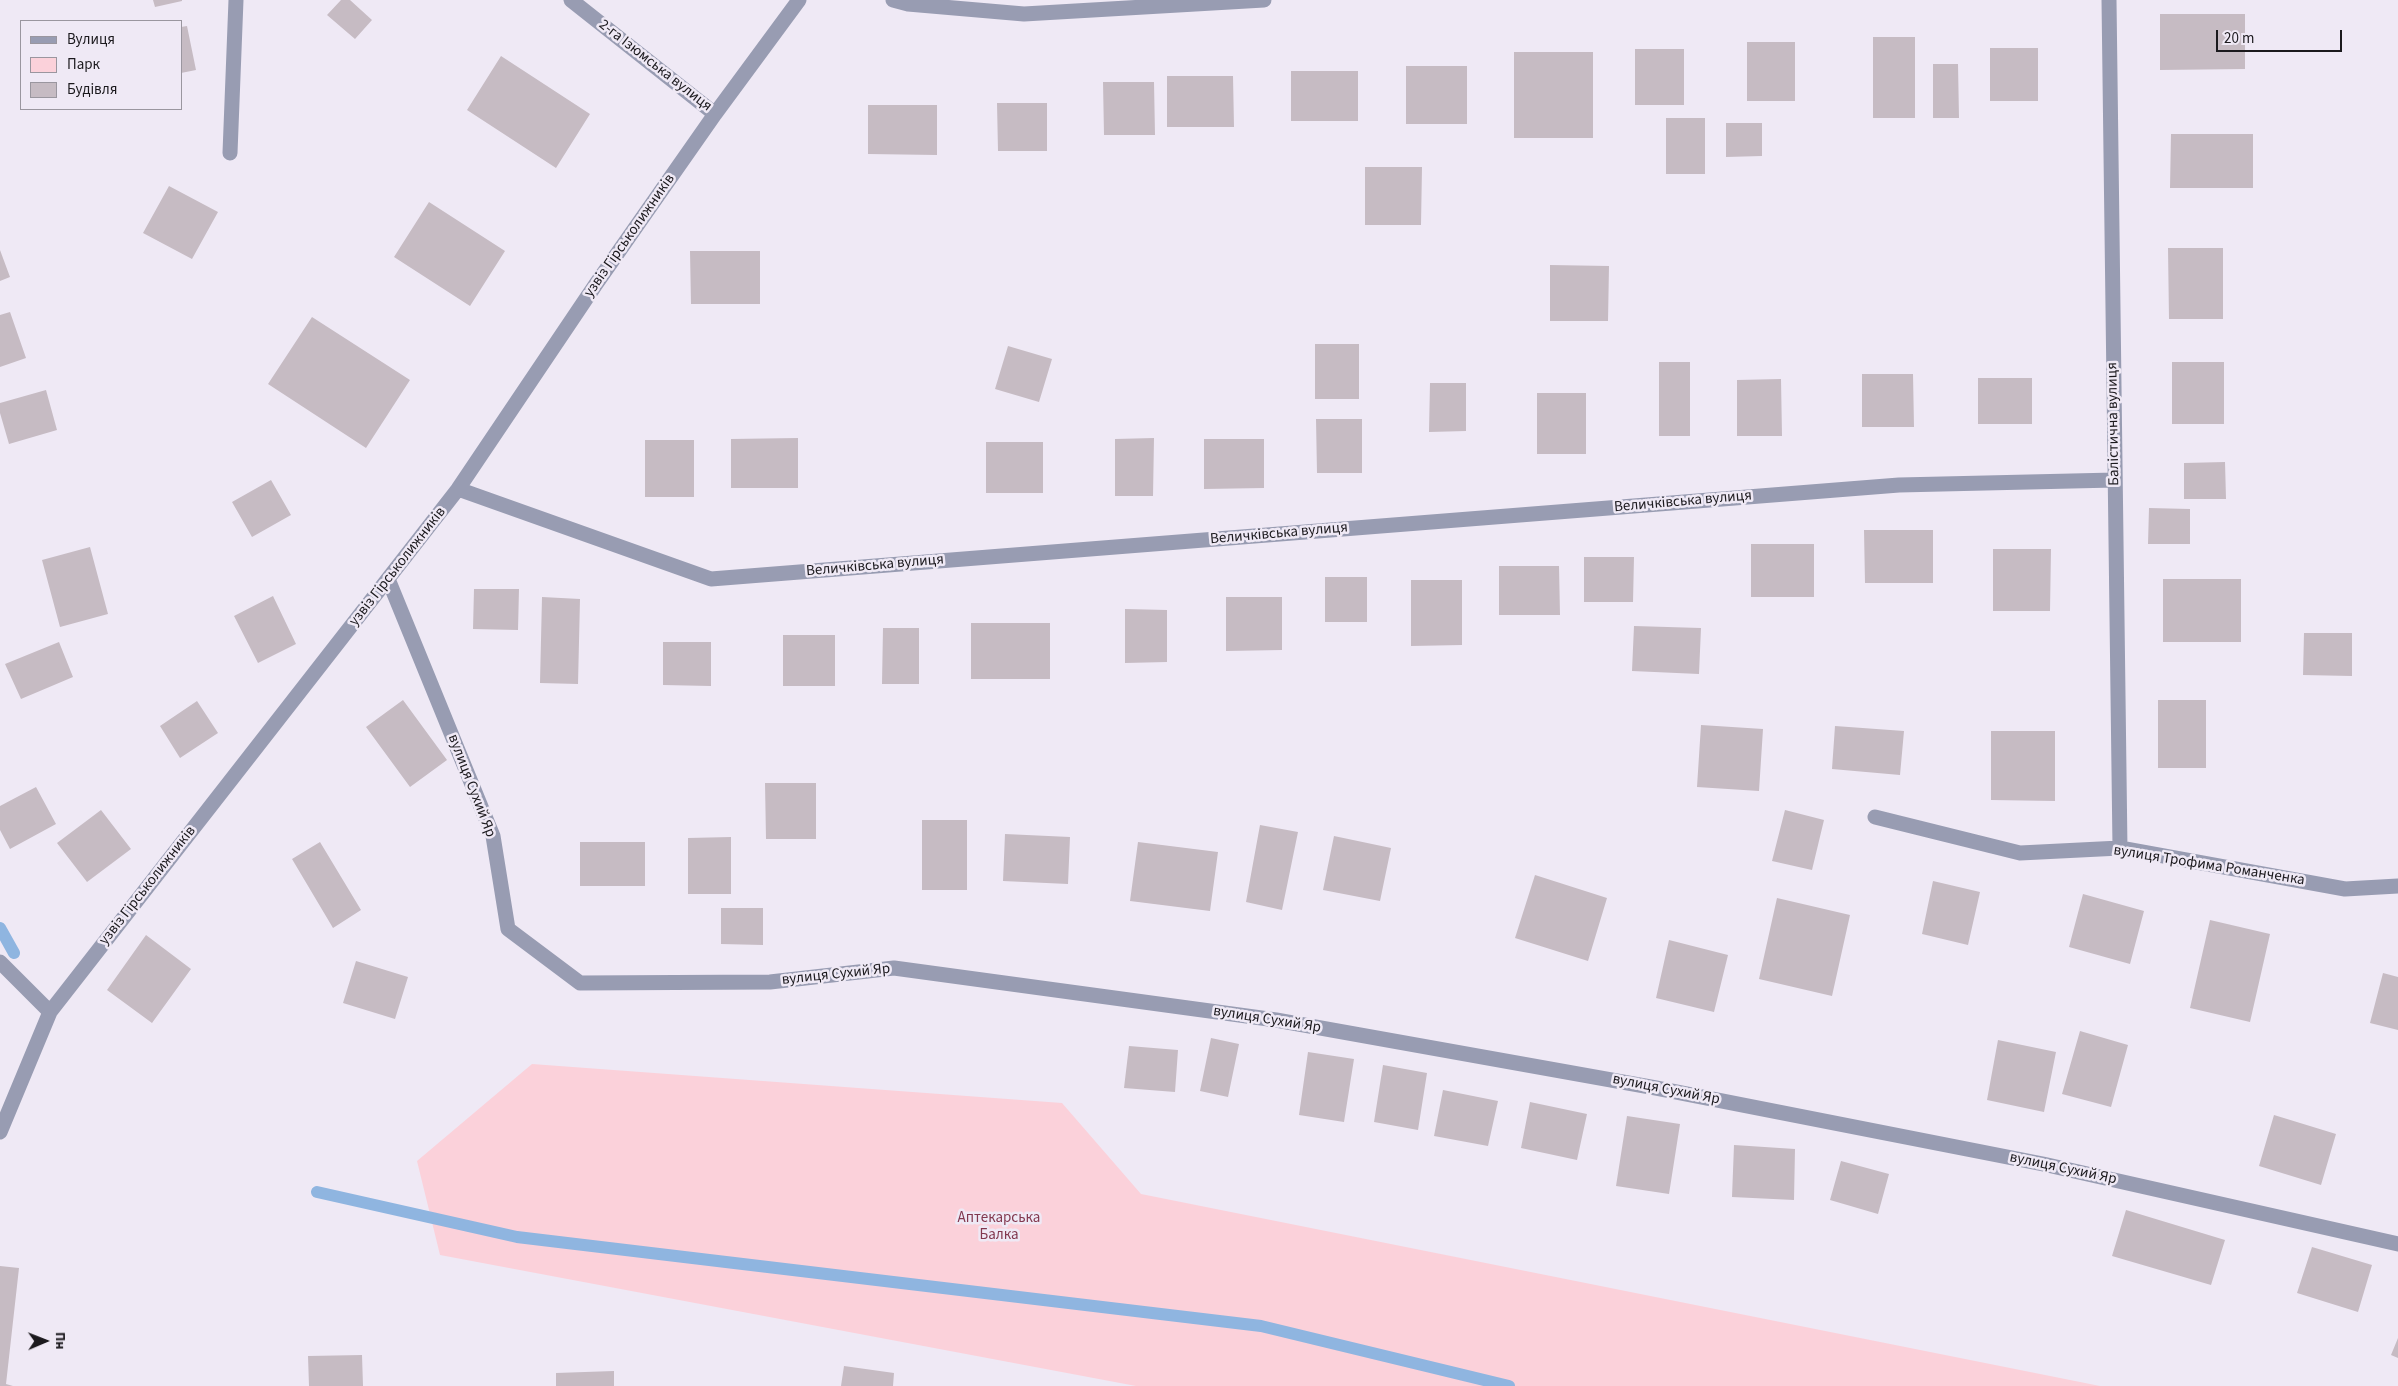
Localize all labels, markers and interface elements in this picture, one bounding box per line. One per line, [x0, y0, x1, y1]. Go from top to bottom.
street label: 2-га Ізюмська вулиця [595, 16, 715, 116]
legend [20, 20, 182, 110]
scale bar [2218, 20, 2344, 52]
text: 20 m [2224, 28, 2254, 49]
text: Вулиця [67, 29, 115, 50]
text: Парк [67, 54, 100, 75]
text: Будівля [67, 79, 117, 100]
street label: узвіз Гірськолижників [581, 171, 679, 301]
street label: Балістична вулиця [2104, 362, 2124, 486]
street label: Величківська вулиця [1613, 487, 1753, 517]
street label: узвіз Гірськолижників [346, 504, 450, 630]
street label: Величківська вулиця [1209, 519, 1349, 549]
street label: Величківська вулиця [805, 551, 945, 581]
street label: вулиця Сухий Яр [443, 732, 499, 840]
street label: узвіз Гірськолижників [96, 823, 200, 949]
street label: вулиця Трофима Романченка [2112, 842, 2306, 890]
street label: вулиця Сухий Яр [781, 960, 891, 990]
street label: вулиця Сухий Яр [1212, 1003, 1322, 1037]
street label: вулиця Сухий Яр [1611, 1071, 1721, 1109]
street label: вулиця Сухий Яр [2008, 1149, 2118, 1189]
park label: Аптекарська Балка [958, 1210, 1040, 1245]
north arrow [20, 1316, 70, 1366]
text: Пн [50, 1332, 70, 1350]

